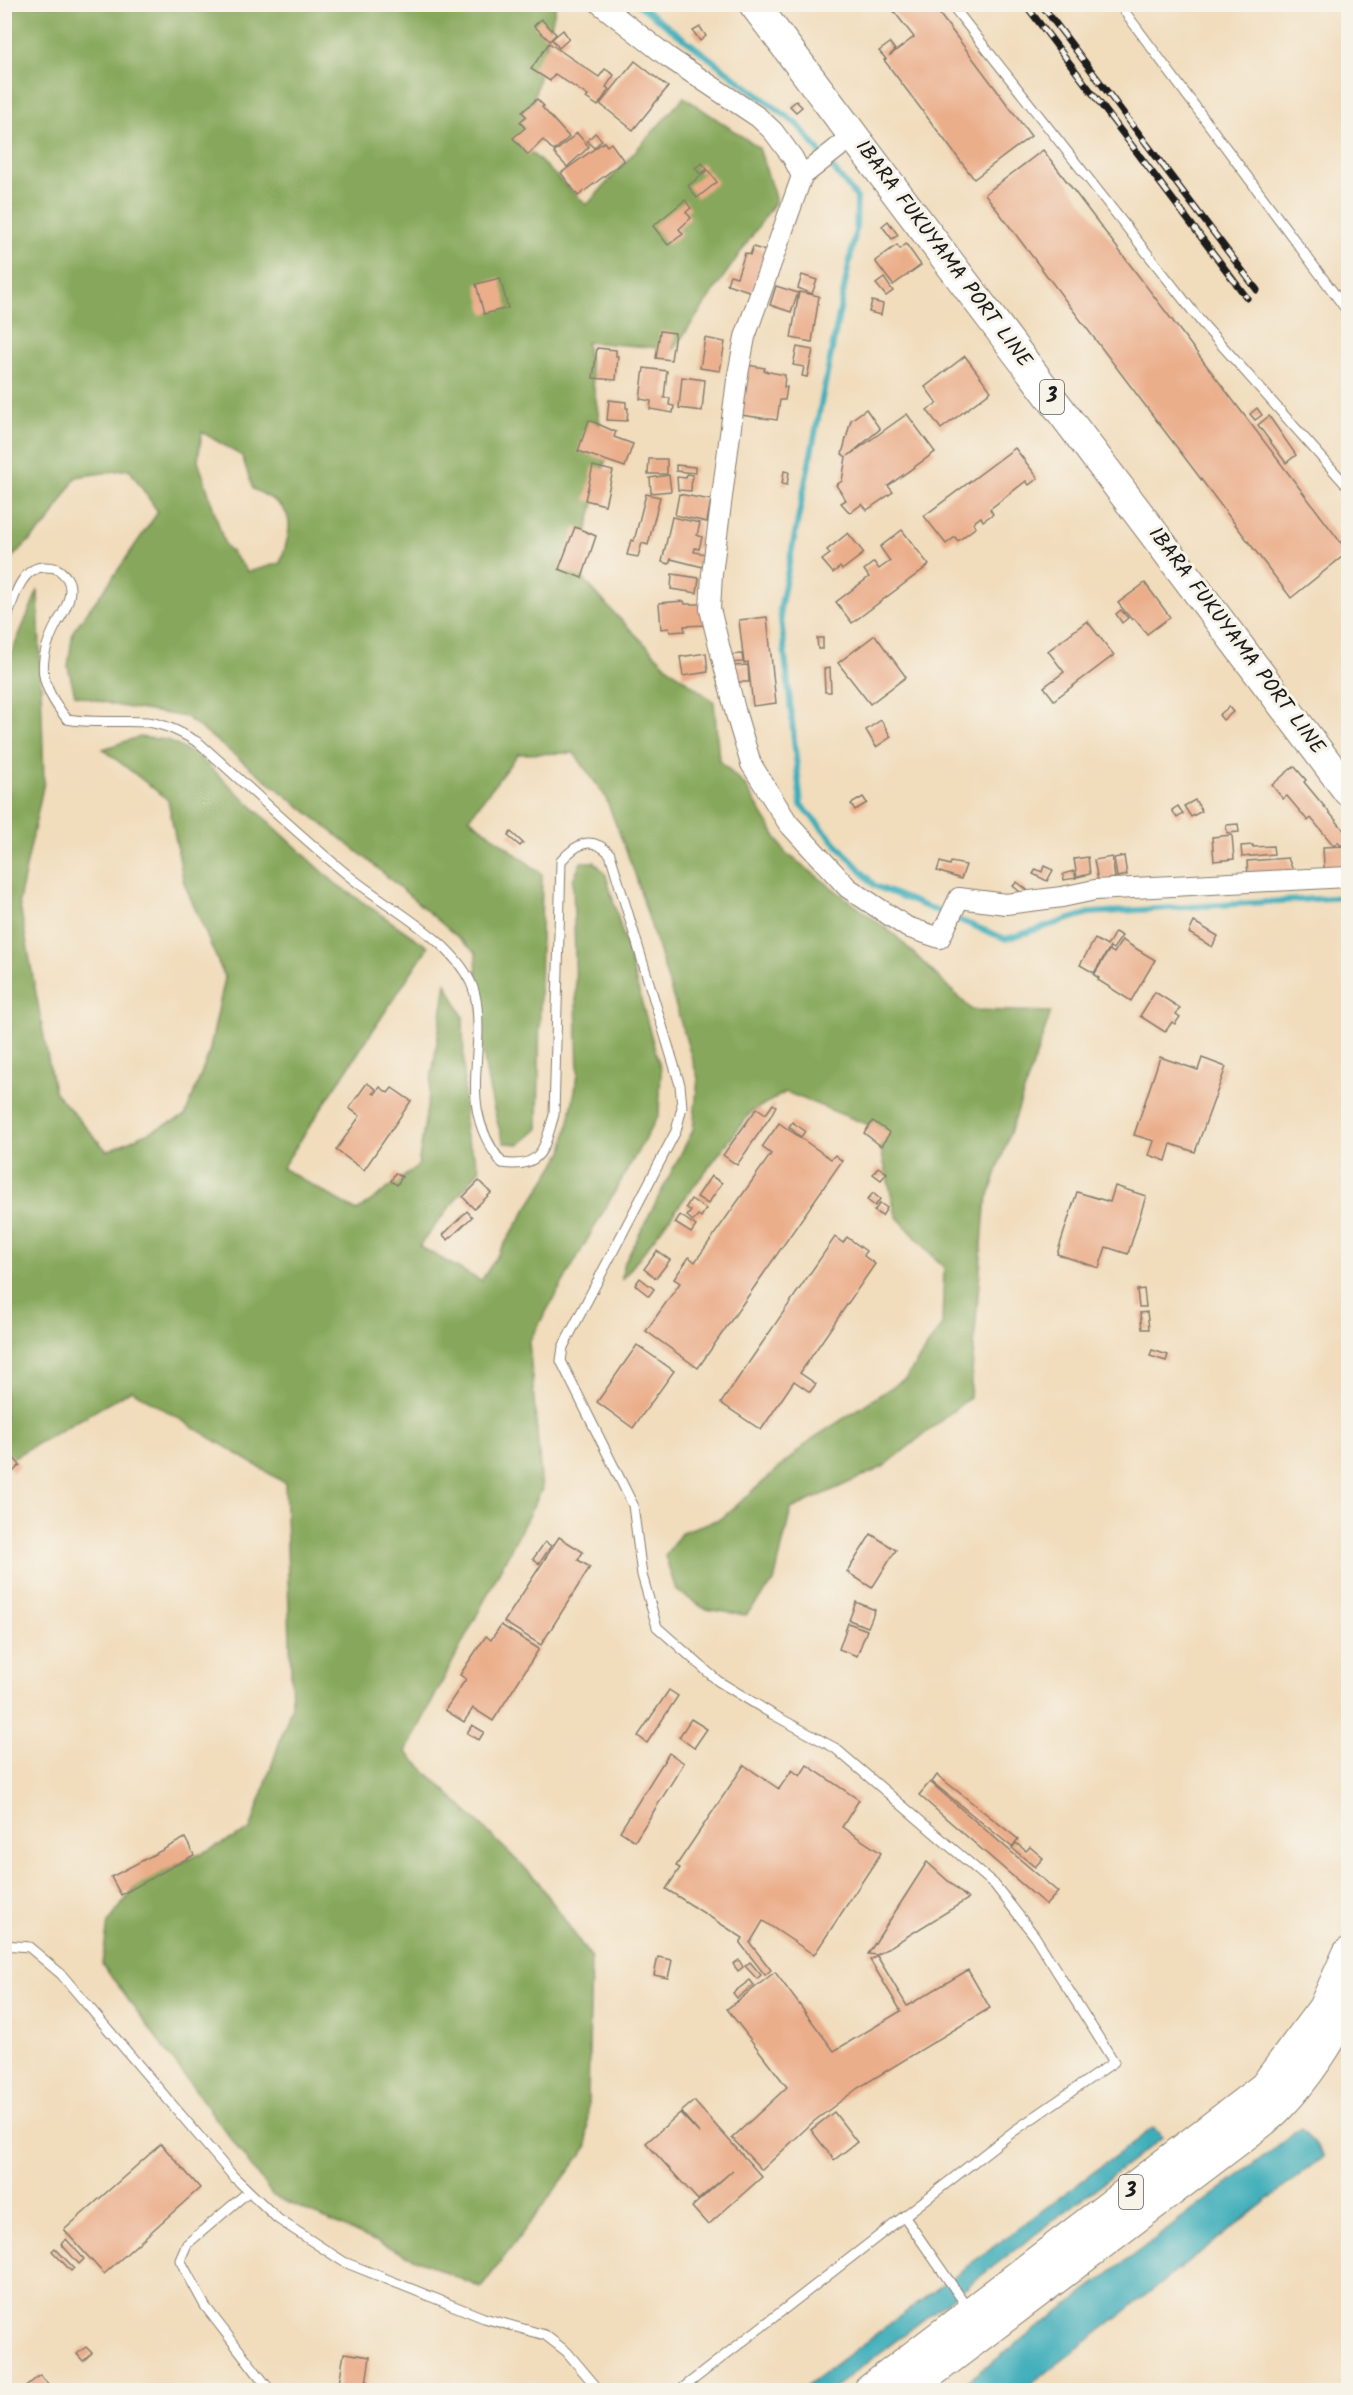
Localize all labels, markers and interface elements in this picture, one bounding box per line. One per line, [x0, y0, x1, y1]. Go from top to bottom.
street label: IBARA FUKUYAMA PORT LINE [846, 133, 1040, 375]
road number: 3 [1040, 380, 1064, 414]
street label: IBARA FUKUYAMA PORT LINE [1139, 520, 1333, 762]
road number: 3 [1119, 2175, 1143, 2209]

